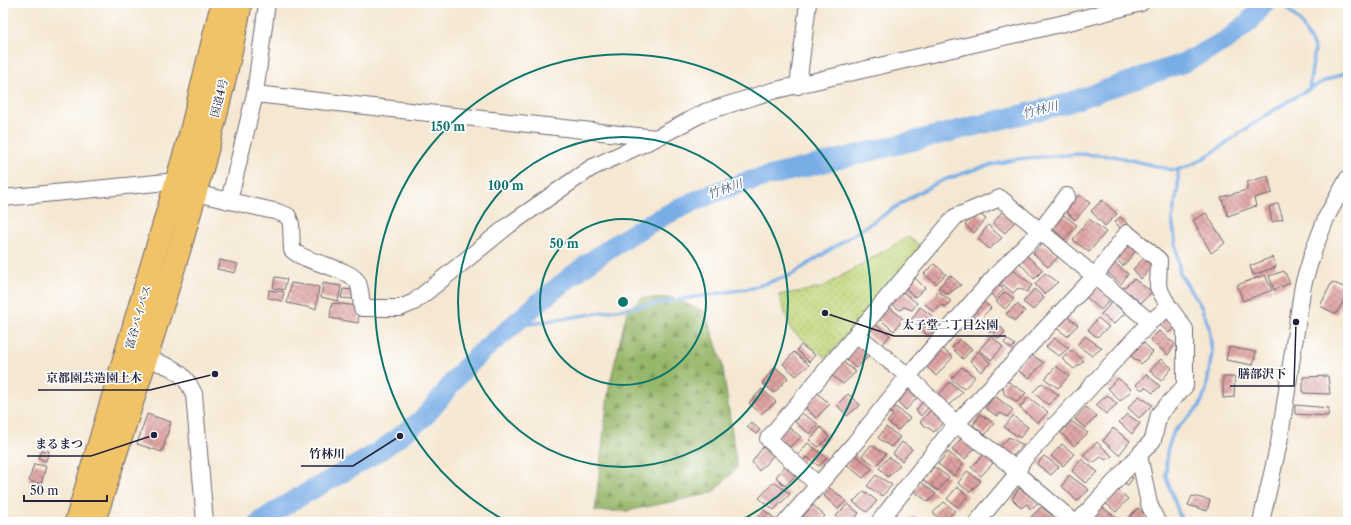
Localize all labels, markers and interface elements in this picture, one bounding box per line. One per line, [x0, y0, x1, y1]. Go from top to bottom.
street label: 国道4号 [207, 77, 231, 119]
water label: 竹林川 [1021, 97, 1061, 121]
text: 150 m [431, 119, 465, 134]
water label: 竹林川 [705, 175, 746, 201]
text: 100 m [488, 178, 524, 193]
text: 50 m [549, 236, 579, 251]
street label: 富谷バイパス [122, 283, 154, 351]
centre of rings [616, 295, 630, 309]
callout: 太子堂二丁目公園 [894, 312, 1006, 336]
text: 太子堂二丁目公園 [902, 317, 998, 332]
callout: 膳部沢下 [1230, 362, 1294, 386]
callout: 京都園芸造園土木 [38, 366, 150, 390]
text: 膳部沢下 [1238, 366, 1286, 381]
text: 京都園芸造園土木 [46, 370, 142, 385]
callout: まるまつ [27, 432, 91, 456]
text: まるまつ [35, 436, 83, 451]
callout: 竹林川 [301, 442, 353, 466]
text: 竹林川 [309, 446, 345, 461]
scale bar [24, 477, 107, 503]
text: 50 m [30, 483, 59, 498]

